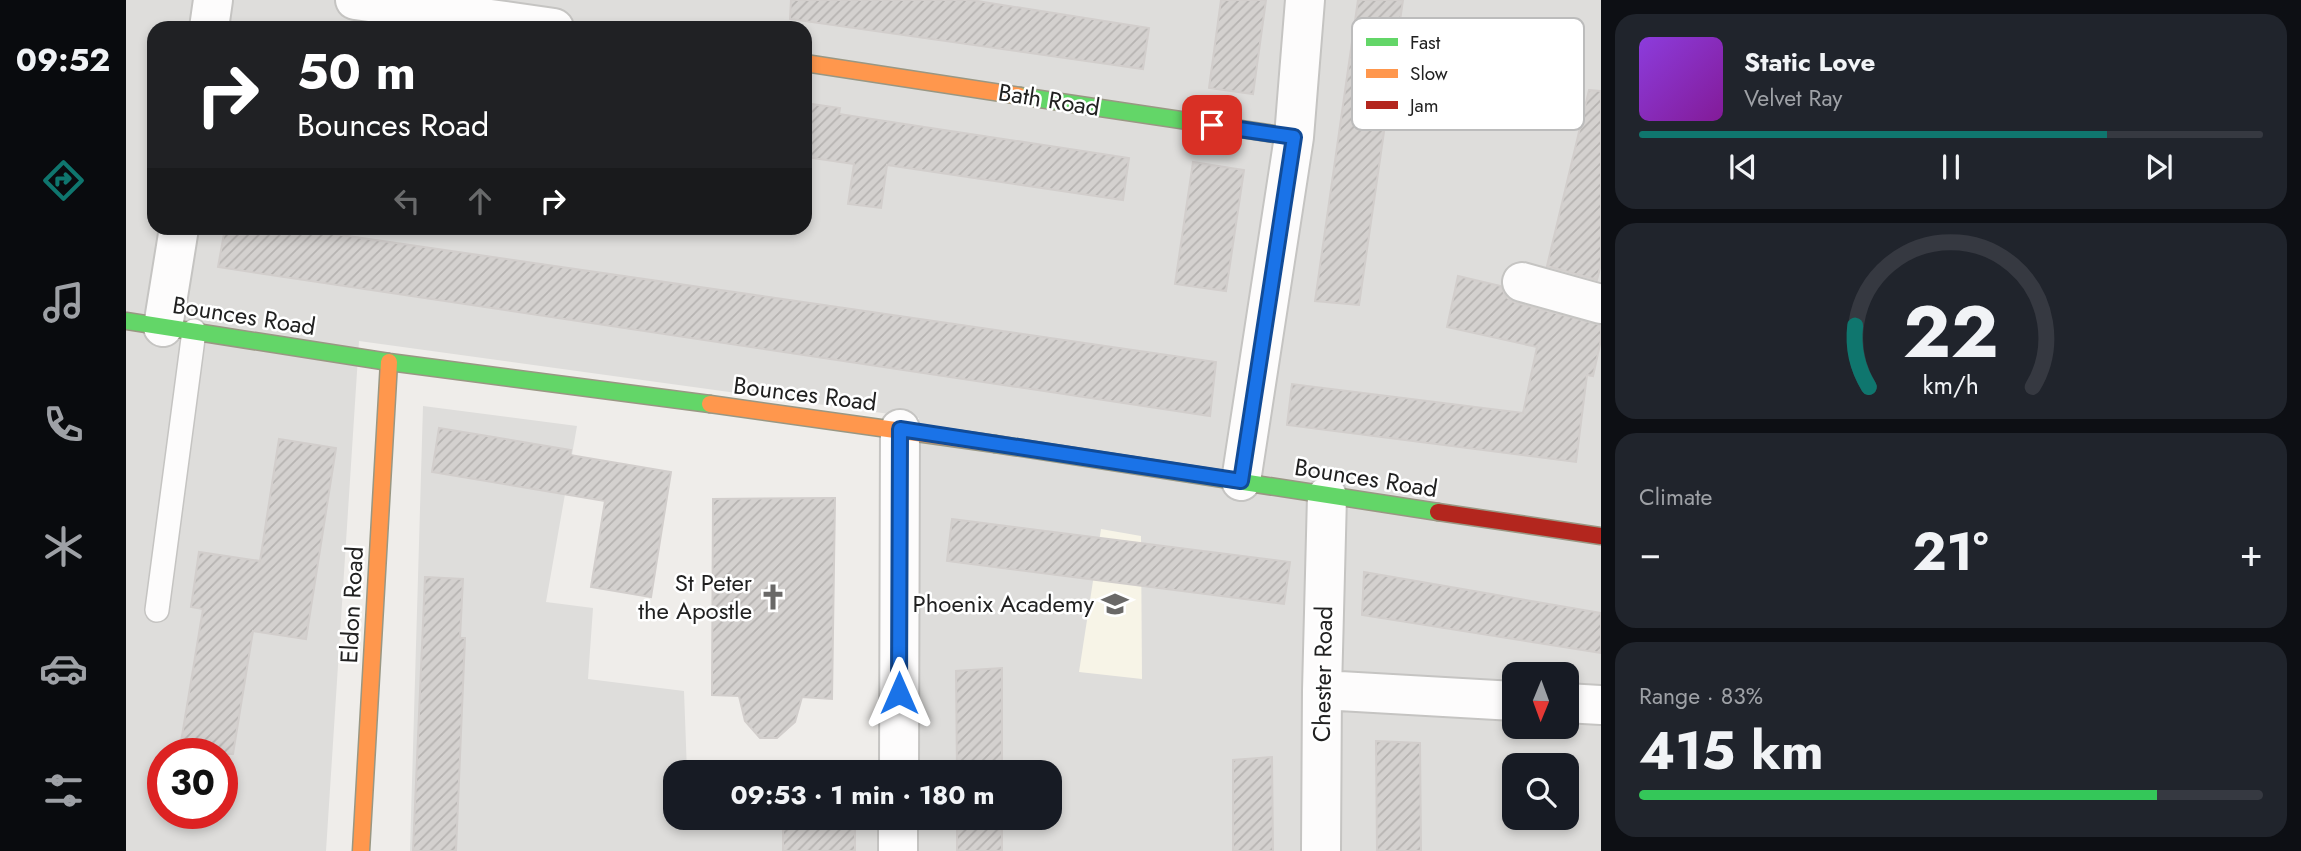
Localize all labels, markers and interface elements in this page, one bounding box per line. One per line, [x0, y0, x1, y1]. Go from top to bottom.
legend [1352, 18, 1584, 130]
text: Fast [1410, 29, 1441, 56]
text: 09:52 [16, 37, 110, 83]
text: 50 m [297, 37, 416, 107]
text: Static Love [1744, 43, 1876, 81]
icon: right [182, 49, 273, 140]
text: Slow [1410, 60, 1448, 87]
street label: Bath Road [996, 74, 1102, 125]
text: Velvet Ray [1744, 81, 1842, 115]
text: Jam [1407, 92, 1439, 119]
pin [1182, 95, 1242, 155]
text: Bounces Road [297, 102, 489, 148]
icon: arrive [1193, 106, 1231, 144]
icon: previous [1724, 148, 1762, 186]
icon: pause [1932, 148, 1970, 186]
icon: next [2140, 148, 2178, 186]
icon: directions [39, 156, 88, 205]
icon: left [388, 182, 426, 220]
icon: ahead [461, 182, 499, 220]
icon: right [534, 182, 572, 220]
icon: music [39, 278, 88, 327]
text: 22 [1903, 279, 1999, 384]
street label: Bounces Road [170, 287, 318, 344]
street label: Bounces Road [731, 367, 879, 420]
text: km/h [1923, 367, 1979, 403]
icon: phone [39, 400, 88, 449]
street label: Bounces Road [1292, 449, 1440, 506]
text: Climate [1639, 480, 1712, 514]
text: 21° [1913, 514, 1989, 590]
icon: climate [39, 522, 88, 571]
text: − [1639, 525, 1661, 580]
text: + [2240, 525, 2263, 580]
street label: Eldon Road [331, 546, 372, 664]
place label: St Peter the Apostle [638, 565, 753, 628]
church icon: St Peter the Apostle [758, 582, 788, 612]
place label: Phoenix Academy [913, 586, 1094, 621]
school or university icon: Phoenix Academy [1100, 589, 1130, 619]
street label: Chester Road [1304, 605, 1341, 742]
icon: car [39, 644, 88, 693]
position arrow [862, 656, 936, 730]
north arrow [1502, 662, 1578, 738]
map controls [1502, 662, 1579, 830]
text: Range · 83% [1639, 679, 1763, 713]
text: 415 km [1639, 713, 1824, 789]
speed limit sign: 30 [147, 738, 238, 829]
button: search [1502, 753, 1579, 830]
icon: filters [39, 766, 88, 815]
text: 09:53 · 1 min · 180 m [730, 776, 995, 814]

